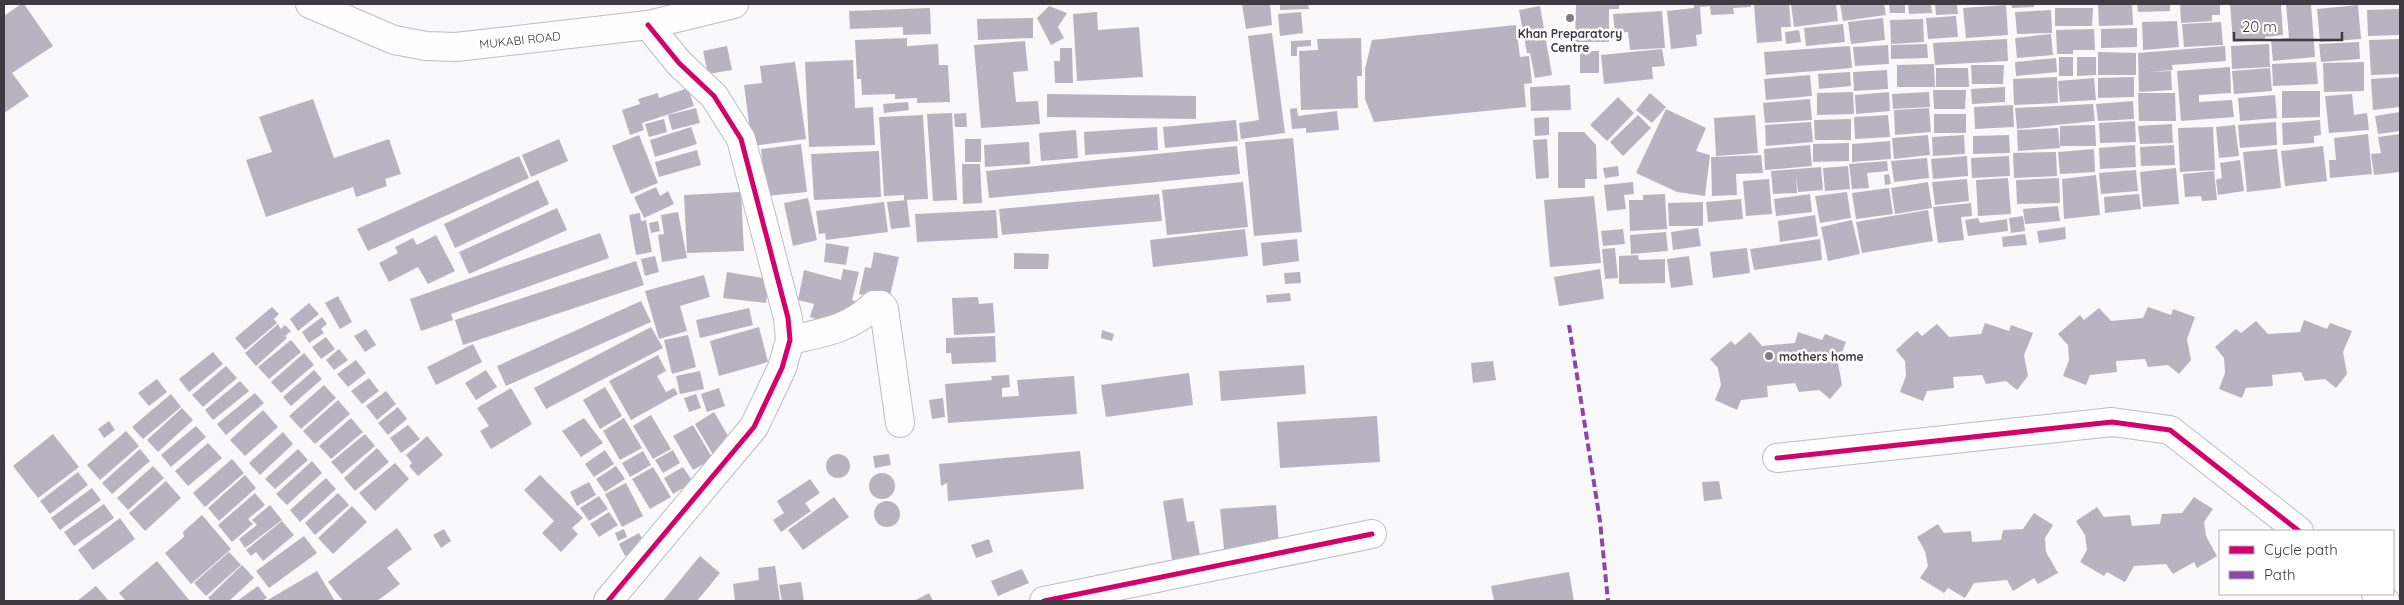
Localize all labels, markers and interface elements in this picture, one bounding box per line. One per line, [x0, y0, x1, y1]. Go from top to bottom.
scale bar [2234, 10, 2342, 42]
marker: Khan Preparatory Centre [1564, 12, 1576, 24]
text: 20 m [2242, 17, 2277, 36]
place label: Khan Preparatory Centre [1518, 26, 1622, 55]
street label: MUKABI ROAD [478, 28, 562, 52]
place label: mothers home [1779, 349, 1864, 364]
marker: mothers home [1763, 350, 1775, 362]
legend [2219, 530, 2394, 595]
text: Cycle path [2264, 540, 2338, 559]
text: Path [2264, 565, 2296, 584]

